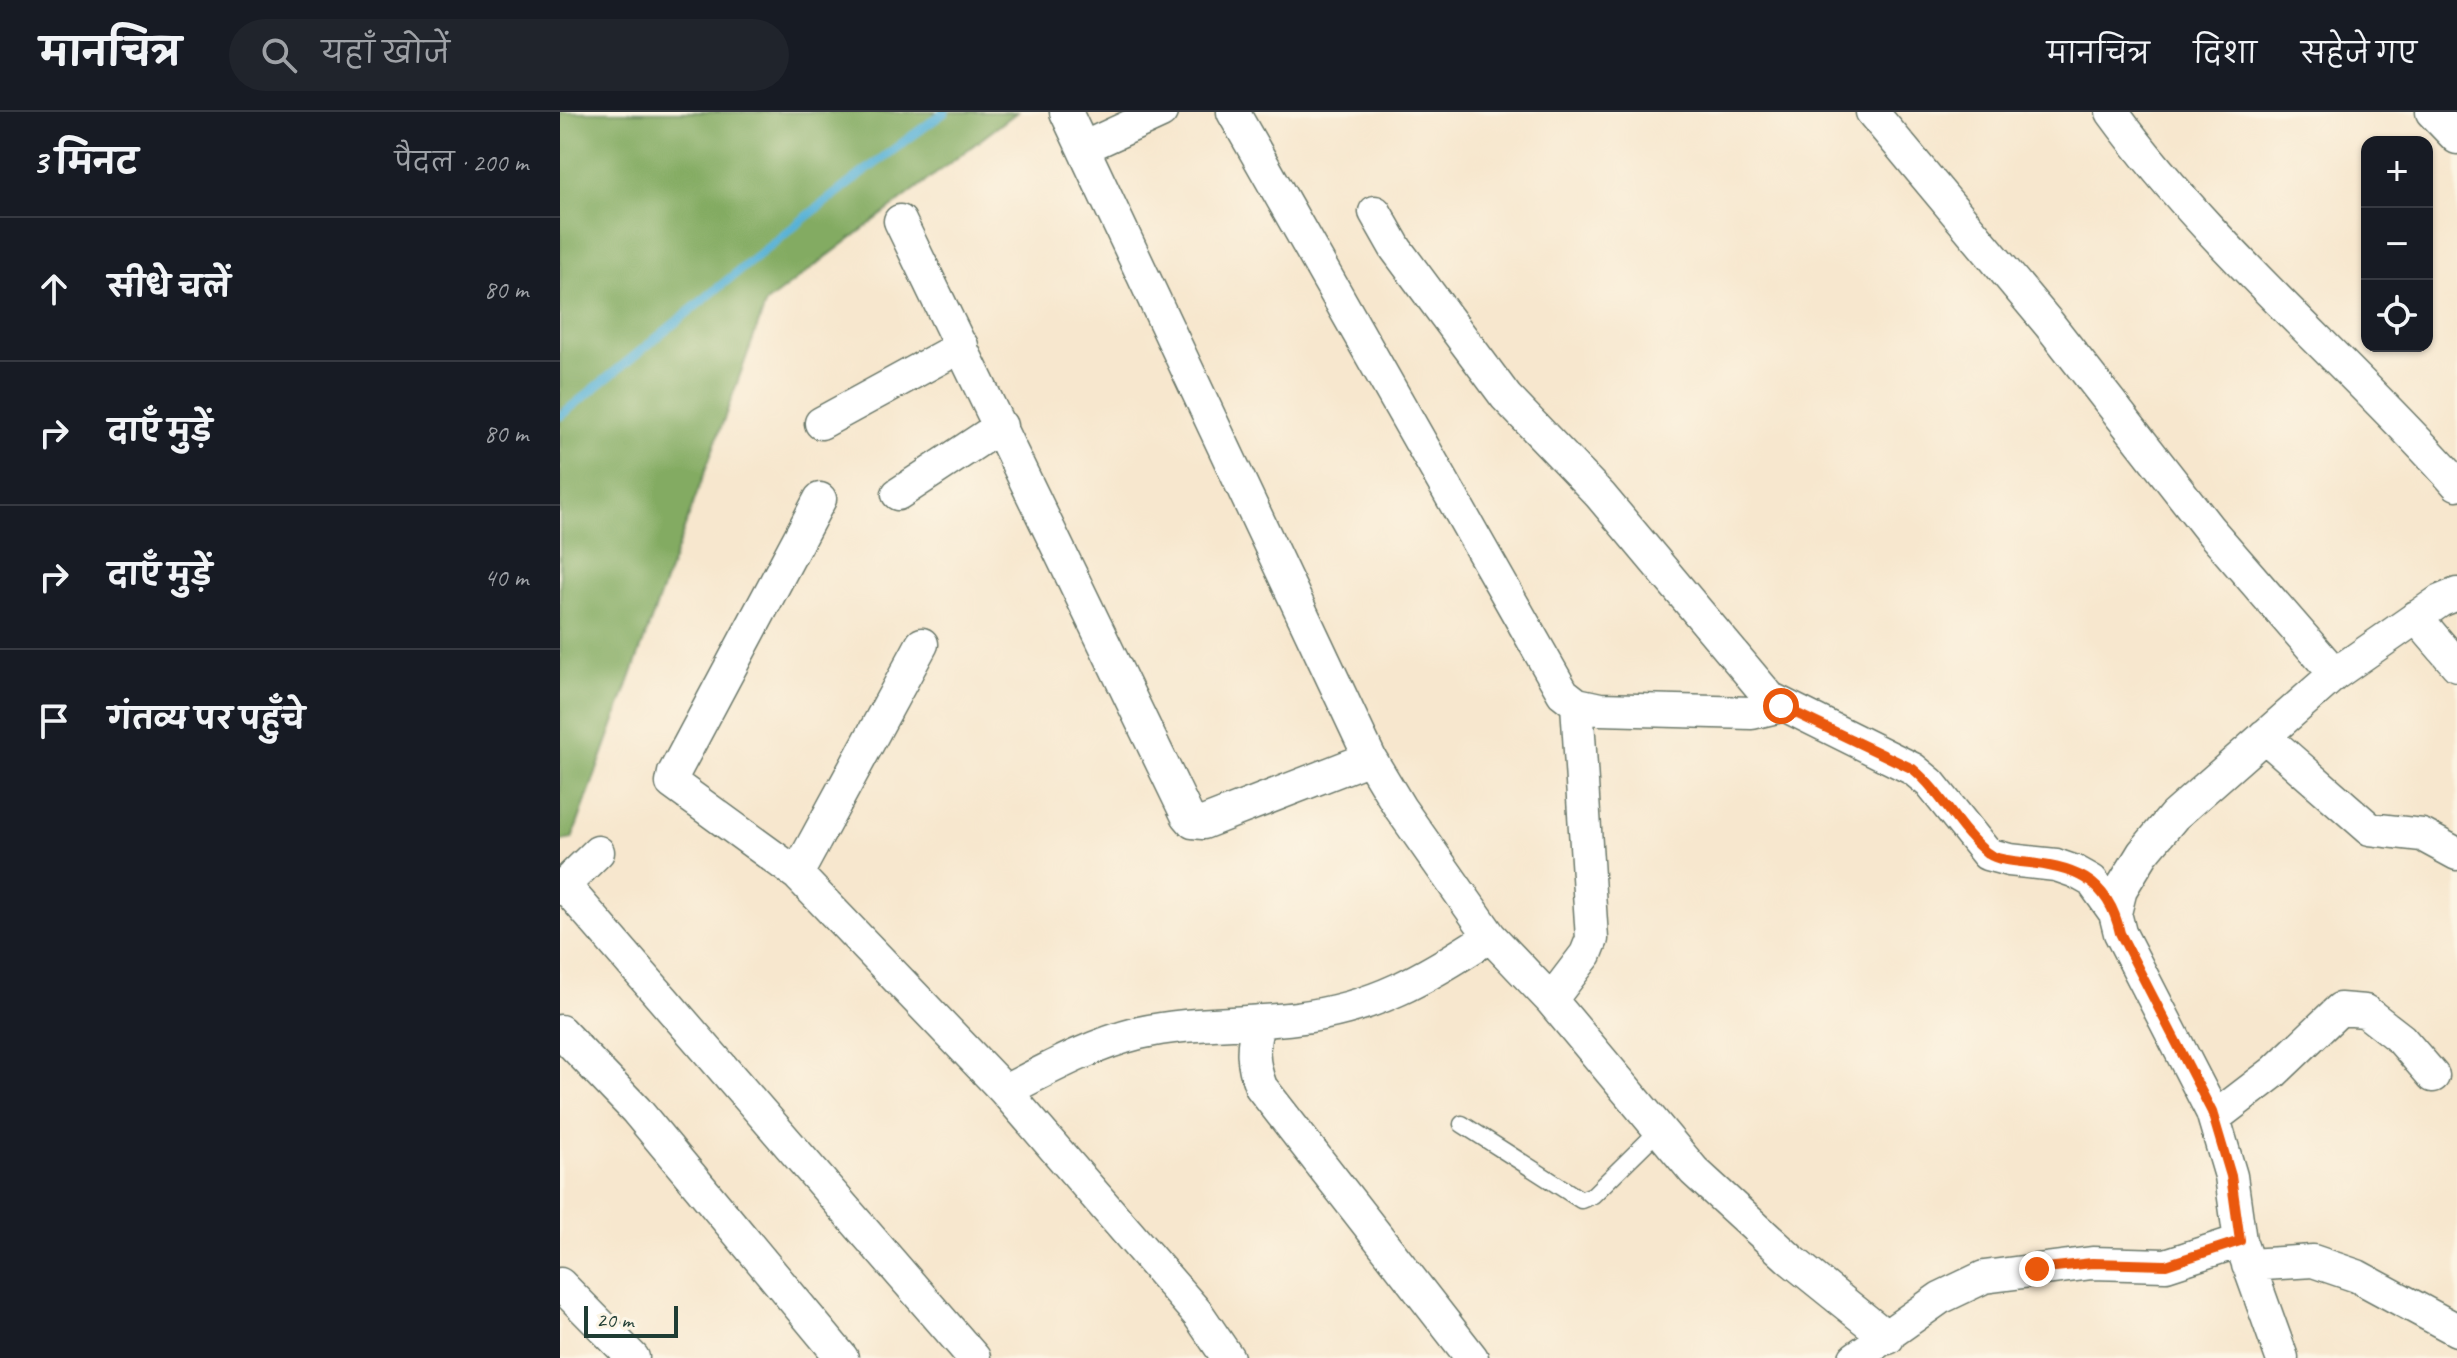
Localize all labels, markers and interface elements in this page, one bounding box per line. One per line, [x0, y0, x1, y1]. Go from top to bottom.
search box [229, 19, 789, 91]
text: मानचित्र [40, 29, 181, 76]
icon: search [257, 33, 301, 77]
text: यहाँ खोजें [321, 34, 450, 72]
text: मानचित्र [2047, 36, 2150, 71]
text: दिशा [2194, 36, 2257, 71]
text: सहेजे गए [2301, 36, 2417, 71]
map controls [2361, 136, 2433, 352]
button: + [2361, 136, 2433, 208]
text: 3 मिनट [32, 140, 138, 183]
text: पैदल · 200 m [394, 146, 528, 179]
button: − [2361, 208, 2433, 280]
icon: ahead [32, 267, 76, 311]
text: सीधे चलें [108, 268, 230, 306]
text: 80 m [484, 273, 528, 306]
button: locate [2361, 280, 2433, 352]
icon: right [32, 411, 76, 455]
text: दाएँ मुड़ें [108, 412, 212, 450]
text: 80 m [484, 417, 528, 450]
icon: right [32, 555, 76, 599]
text: दाएँ मुड़ें [108, 556, 212, 594]
text: 40 m [484, 561, 528, 594]
route start [1763, 688, 1799, 724]
icon: arrive [32, 699, 76, 743]
text: गंतव्य पर पहुँचे [108, 700, 305, 738]
route end [2019, 1251, 2055, 1287]
scale bar [584, 1302, 678, 1338]
text: 20 m [596, 1306, 633, 1334]

